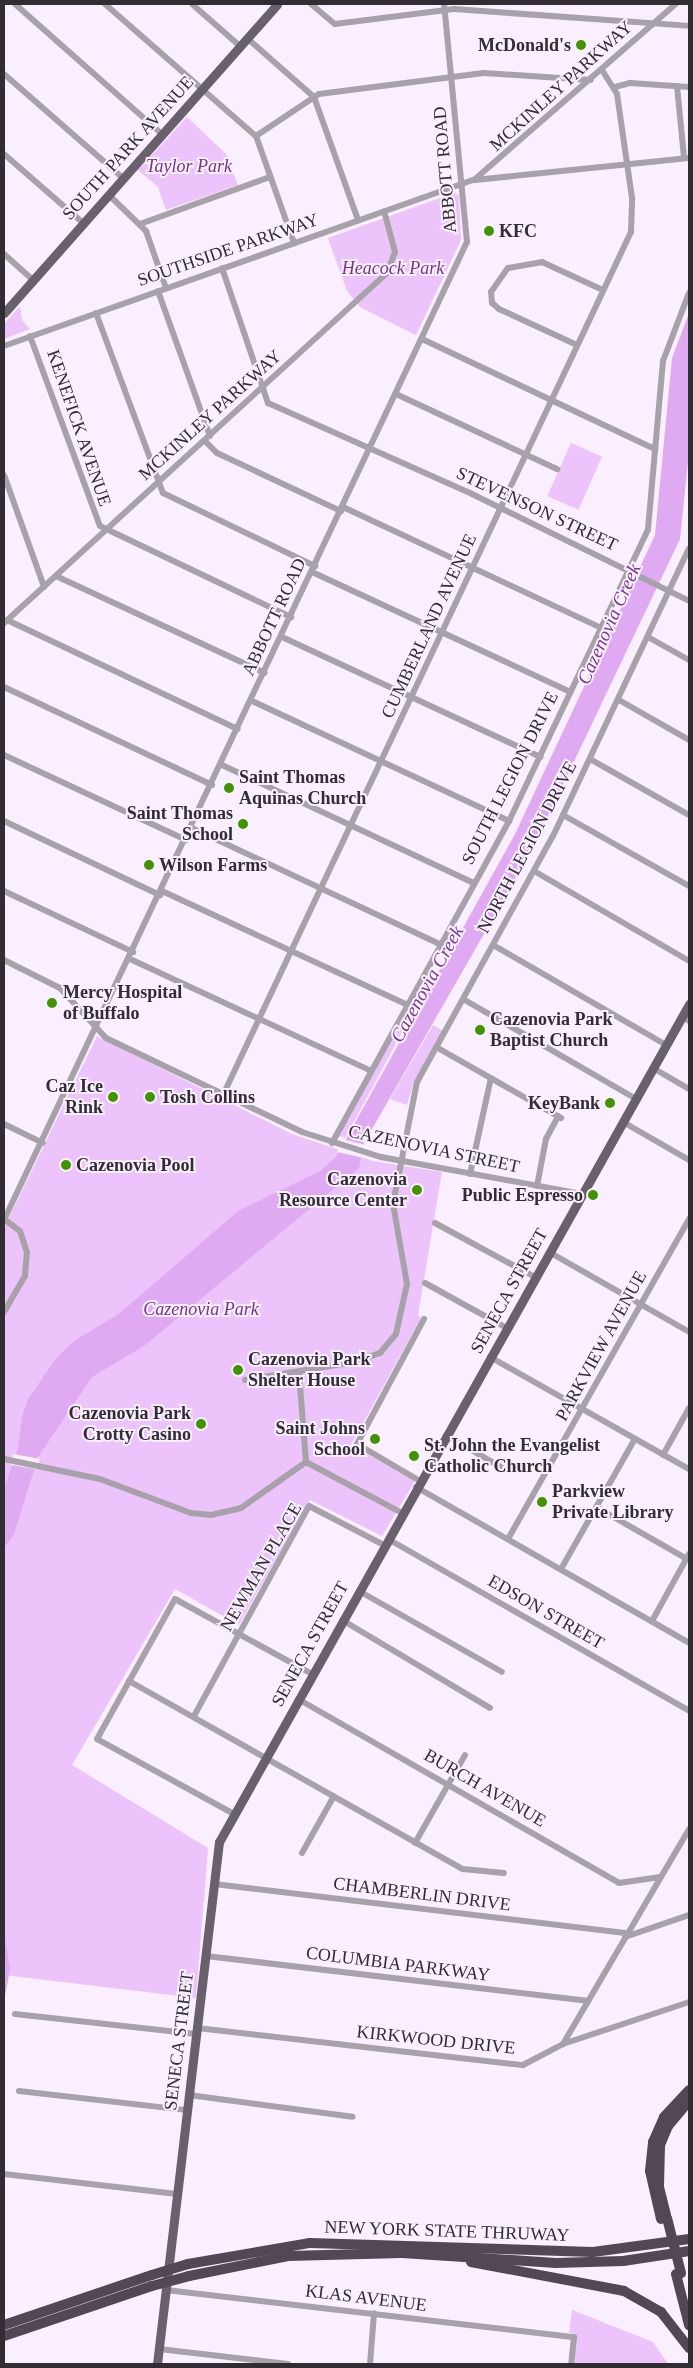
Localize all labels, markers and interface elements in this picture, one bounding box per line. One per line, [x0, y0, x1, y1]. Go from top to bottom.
street label: MCKINLEY PARKWAY [485, 16, 637, 156]
place label: McDonald's [478, 34, 571, 56]
marker: McDonald's [575, 39, 587, 51]
street label: SOUTH PARK AVENUE [57, 71, 199, 225]
street label: ABBOTT ROAD [429, 106, 461, 234]
park label: Taylor Park [146, 155, 232, 177]
street label: SOUTHSIDE PARKWAY [135, 209, 321, 291]
place label: KFC [499, 220, 537, 242]
marker: KFC [483, 225, 495, 237]
park label: Heacock Park [342, 257, 444, 279]
street label: MCKINLEY PARKWAY [134, 345, 286, 485]
street label: KENEFICK AVENUE [42, 346, 116, 510]
street label: STEVENSON STREET [453, 462, 621, 556]
street label: CUMBERLAND AVENUE [376, 530, 482, 722]
street label: ABBOTT ROAD [237, 555, 311, 679]
water label: Cazenovia Creek [572, 560, 646, 688]
street label: SOUTH LEGION DRIVE [457, 688, 563, 868]
street label: NORTH LEGION DRIVE [472, 757, 582, 937]
place label: Saint Thomas Aquinas Church [239, 767, 366, 810]
marker: Saint Thomas Aquinas Church [223, 782, 235, 794]
place label: Saint Thomas School [126, 803, 233, 846]
marker: Saint Thomas School [237, 818, 249, 830]
place label: Wilson Farms [159, 854, 267, 876]
marker: Wilson Farms [143, 859, 155, 871]
water label: Cazenovia Creek [386, 922, 468, 1046]
place label: Mercy Hospital of Buffalo [63, 982, 182, 1024]
marker: Mercy Hospital of Buffalo [45, 996, 59, 1010]
place label: Cazenovia Park Baptist Church [490, 1009, 612, 1052]
marker: Cazenovia Park Baptist Church [474, 1024, 486, 1036]
place label: Caz Ice Rink [46, 1076, 103, 1118]
place label: Tosh Collins [160, 1086, 255, 1108]
marker: Caz Ice Rink [107, 1091, 119, 1103]
marker: Tosh Collins [144, 1091, 156, 1103]
place label: KeyBank [528, 1092, 600, 1114]
marker: KeyBank [604, 1097, 616, 1109]
street label: CAZENOVIA STREET [346, 1120, 522, 1178]
place label: Cazenovia Pool [76, 1154, 194, 1176]
marker: Cazenovia Pool [60, 1159, 72, 1171]
place label: Cazenovia Resource Center [279, 1169, 407, 1212]
marker: Cazenovia Resource Center [411, 1184, 423, 1196]
place label: Public Espresso [462, 1184, 583, 1206]
marker: Public Espresso [587, 1189, 599, 1201]
street label: SENECA STREET [465, 1224, 553, 1358]
street label: PARKVIEW AVENUE [550, 1267, 652, 1425]
park label: Cazenovia Park [143, 1298, 259, 1320]
place label: Cazenovia Park Shelter House [248, 1349, 370, 1392]
marker: Cazenovia Park Shelter House [232, 1364, 244, 1376]
place label: Cazenovia Park Crotty Casino [69, 1403, 191, 1446]
marker: Cazenovia Park Crotty Casino [195, 1418, 207, 1430]
place label: Saint Johns School [275, 1418, 365, 1460]
marker: Saint Johns School [369, 1433, 381, 1445]
place label: St. John the Evangelist Catholic Church [424, 1435, 600, 1478]
marker: St. John the Evangelist Catholic Church [408, 1450, 420, 1462]
place label: Parkview Private Library [552, 1481, 673, 1524]
marker: Parkview Private Library [536, 1496, 548, 1508]
street label: NEWMAN PLACE [216, 1499, 306, 1635]
street label: EDSON STREET [484, 1570, 608, 1654]
street label: SENECA STREET [266, 1577, 354, 1711]
street label: BURCH AVENUE [420, 1744, 550, 1832]
street label: CHAMBERLIN DRIVE [332, 1872, 512, 1916]
street label: COLUMBIA PARKWAY [304, 1942, 492, 1986]
street label: SENECA STREET [160, 1970, 198, 2112]
street label: KIRKWOOD DRIVE [356, 2021, 516, 2059]
street label: NEW YORK STATE THRUWAY [324, 2216, 570, 2246]
street label: KLAS AVENUE [304, 2280, 428, 2316]

